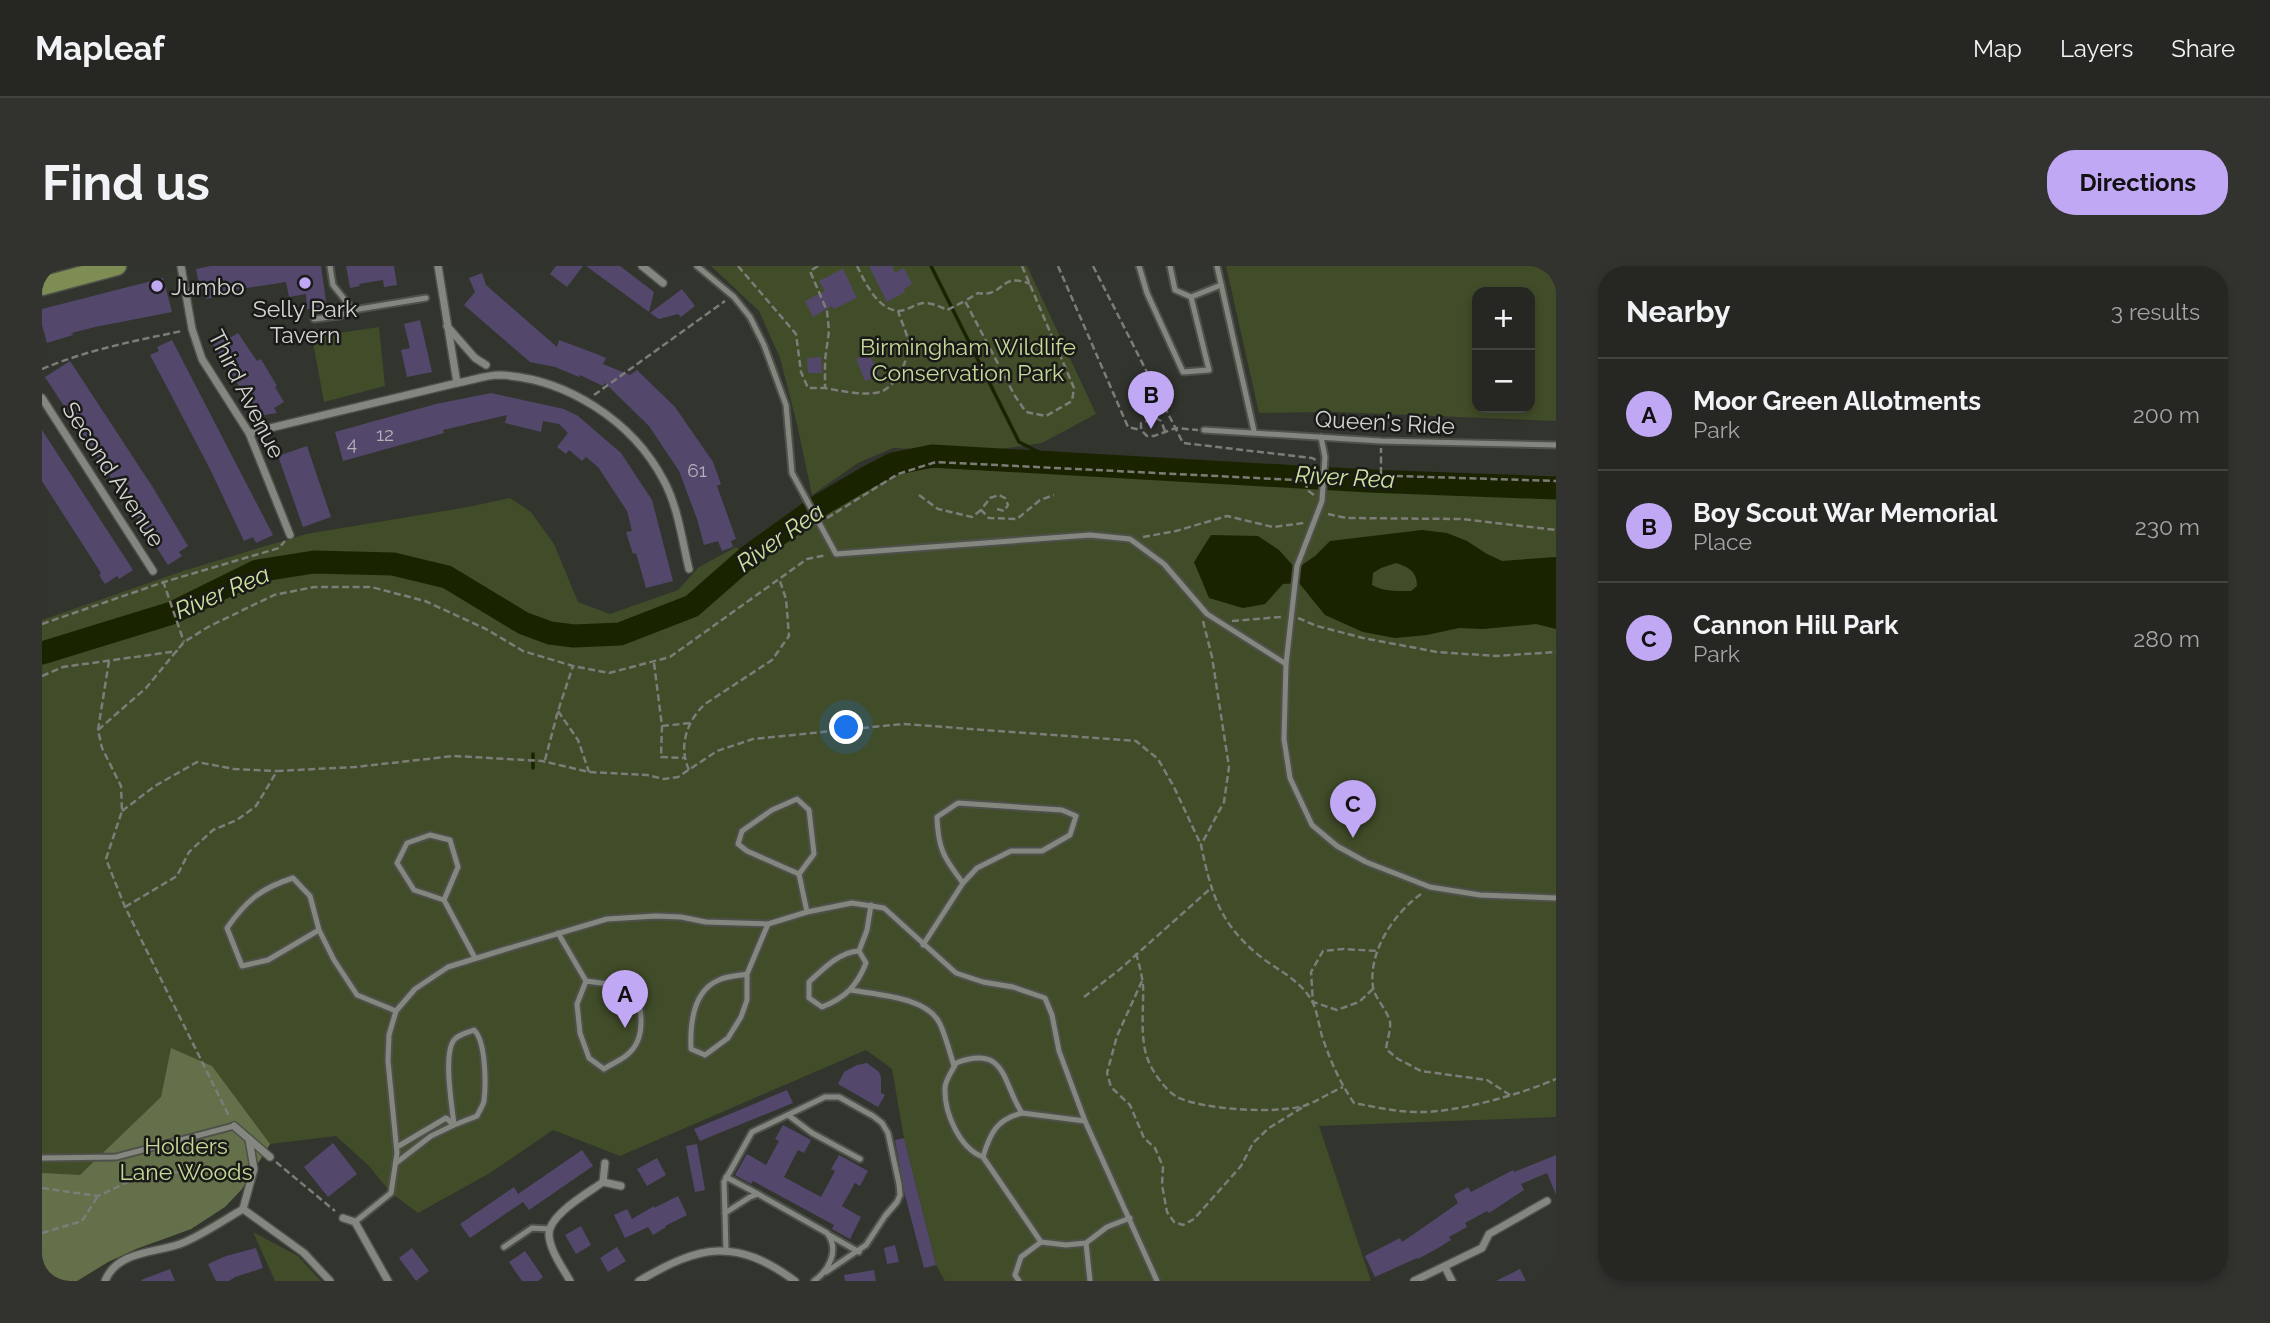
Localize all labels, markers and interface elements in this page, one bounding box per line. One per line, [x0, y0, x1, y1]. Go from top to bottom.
text: Mapleaf [35, 29, 165, 68]
text: Map [1973, 34, 2022, 63]
text: Layers [2060, 34, 2133, 63]
text: Share [2171, 34, 2235, 63]
button: Directions [2047, 150, 2228, 215]
text: Find us [42, 154, 210, 211]
place label: Jumbo [171, 273, 245, 300]
marker: Selly Park Tavern [297, 275, 313, 291]
marker: Jumbo [149, 278, 165, 294]
map controls [1472, 287, 1535, 413]
button: + [1472, 287, 1535, 350]
text: Nearby [1626, 294, 1730, 329]
place label: Selly Park Tavern [253, 295, 357, 348]
text: 3 results [2111, 298, 2200, 325]
street label: Third Avenue [203, 325, 291, 463]
park label: Birmingham Wildlife Conservation Park [860, 333, 1076, 386]
button: − [1472, 350, 1535, 413]
pin: B [1128, 371, 1174, 429]
text: Moor Green Allotments [1693, 386, 1981, 416]
street label: Second Avenue [57, 397, 171, 551]
text: A [1641, 401, 1657, 428]
text: 200 m [2133, 401, 2200, 428]
street label: Queen's Ride [1314, 405, 1456, 439]
text: Park [1693, 416, 1740, 443]
house number: 12 [376, 423, 394, 445]
house number: 4 [347, 432, 357, 454]
house number: 61 [687, 459, 707, 481]
water label: River Rea [1294, 460, 1396, 494]
water label: River Rea [731, 496, 829, 578]
text: Boy Scout War Memorial [1693, 498, 1998, 528]
text: B [1641, 513, 1657, 540]
text: 230 m [2135, 513, 2200, 540]
text: Place [1693, 528, 1752, 555]
water label: River Rea [170, 559, 274, 625]
text: Cannon Hill Park [1693, 610, 1898, 640]
text: C [1641, 625, 1657, 652]
text: 280 m [2133, 625, 2200, 652]
text: Park [1693, 640, 1740, 667]
your location [829, 710, 863, 744]
pin: C [1330, 780, 1376, 838]
pin: A [602, 970, 648, 1028]
park label: Holders Lane Woods [119, 1132, 253, 1185]

